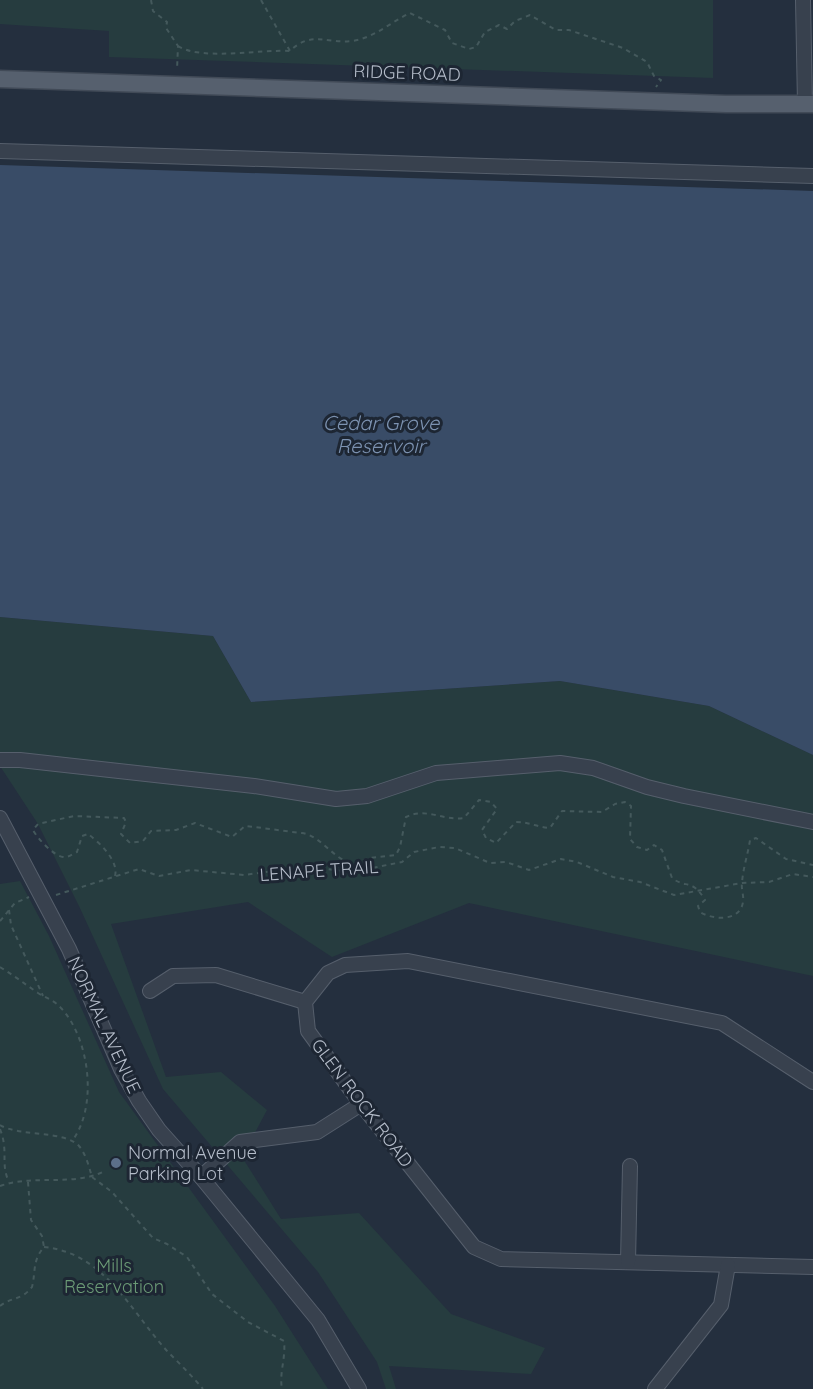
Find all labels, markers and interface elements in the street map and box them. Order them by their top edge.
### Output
street label: RIDGE ROAD [353,59,461,86]
water label: Cedar Grove Reservoir [323,410,440,458]
street label: LENAPE TRAIL [259,855,380,886]
street label: NORMAL AVENUE [63,953,146,1097]
street label: GLEN ROCK ROAD [307,1034,418,1172]
place label: Normal Avenue Parking Lot [128,1141,257,1185]
marker: Normal Avenue Parking Lot [109,1156,123,1170]
park label: Mills Reservation [64,1254,164,1298]

